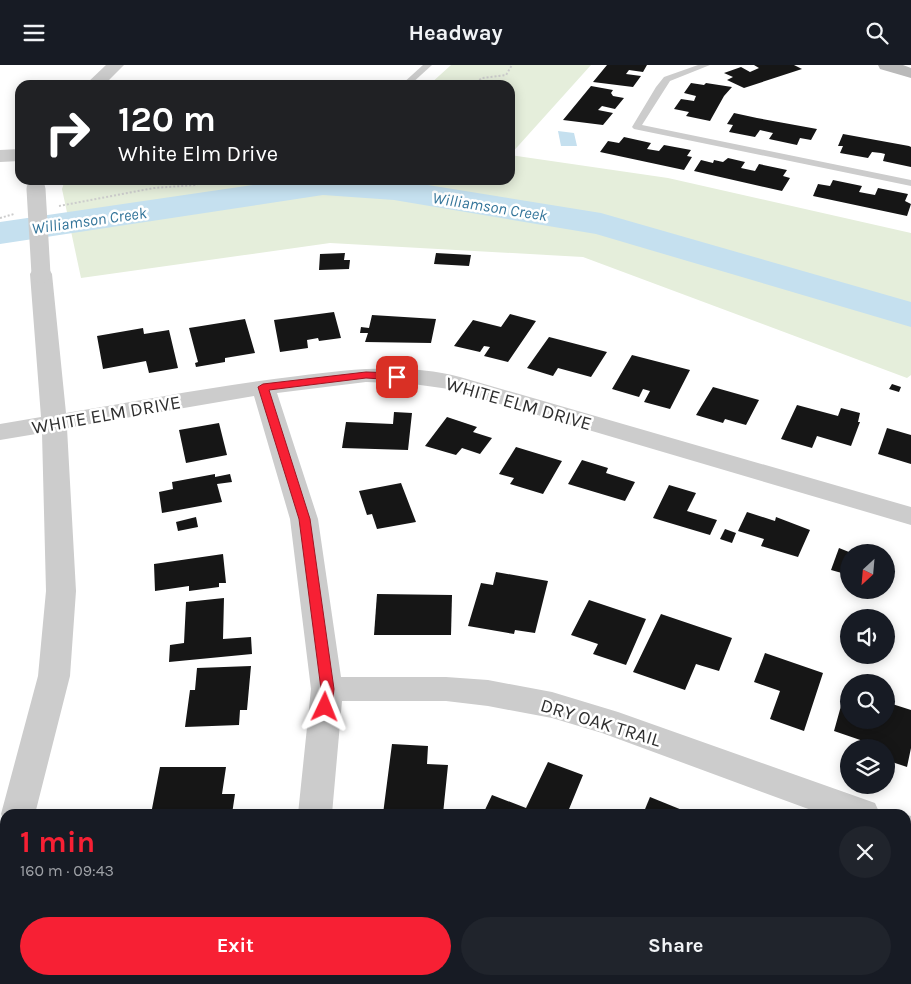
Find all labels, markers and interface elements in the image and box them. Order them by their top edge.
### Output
icon: menu [20,19,48,47]
icon: search [863,19,891,47]
text: Headway [408,20,503,46]
text: 120 m [118,99,216,140]
icon: right [35,100,100,165]
text: White Elm Drive [118,141,278,167]
water label: Williamson Creek [431,188,549,225]
water label: Williamson Creek [30,203,149,238]
pin [376,356,418,398]
icon: arrive [383,363,411,391]
street label: WHITE ELM DRIVE [443,373,594,435]
street label: WHITE ELM DRIVE [30,391,182,439]
north arrow [840,544,895,599]
map controls [840,544,895,794]
button: sound [840,609,895,664]
button: search [840,674,895,729]
position arrow [298,680,350,732]
street label: DRY OAK TRAIL [538,694,664,752]
button: layers [840,739,895,794]
text: 1 min [20,824,95,860]
button: close [839,826,891,878]
text: 160 m · 09:43 [20,861,114,880]
button: Exit [20,917,451,975]
button: Share [461,917,891,975]

